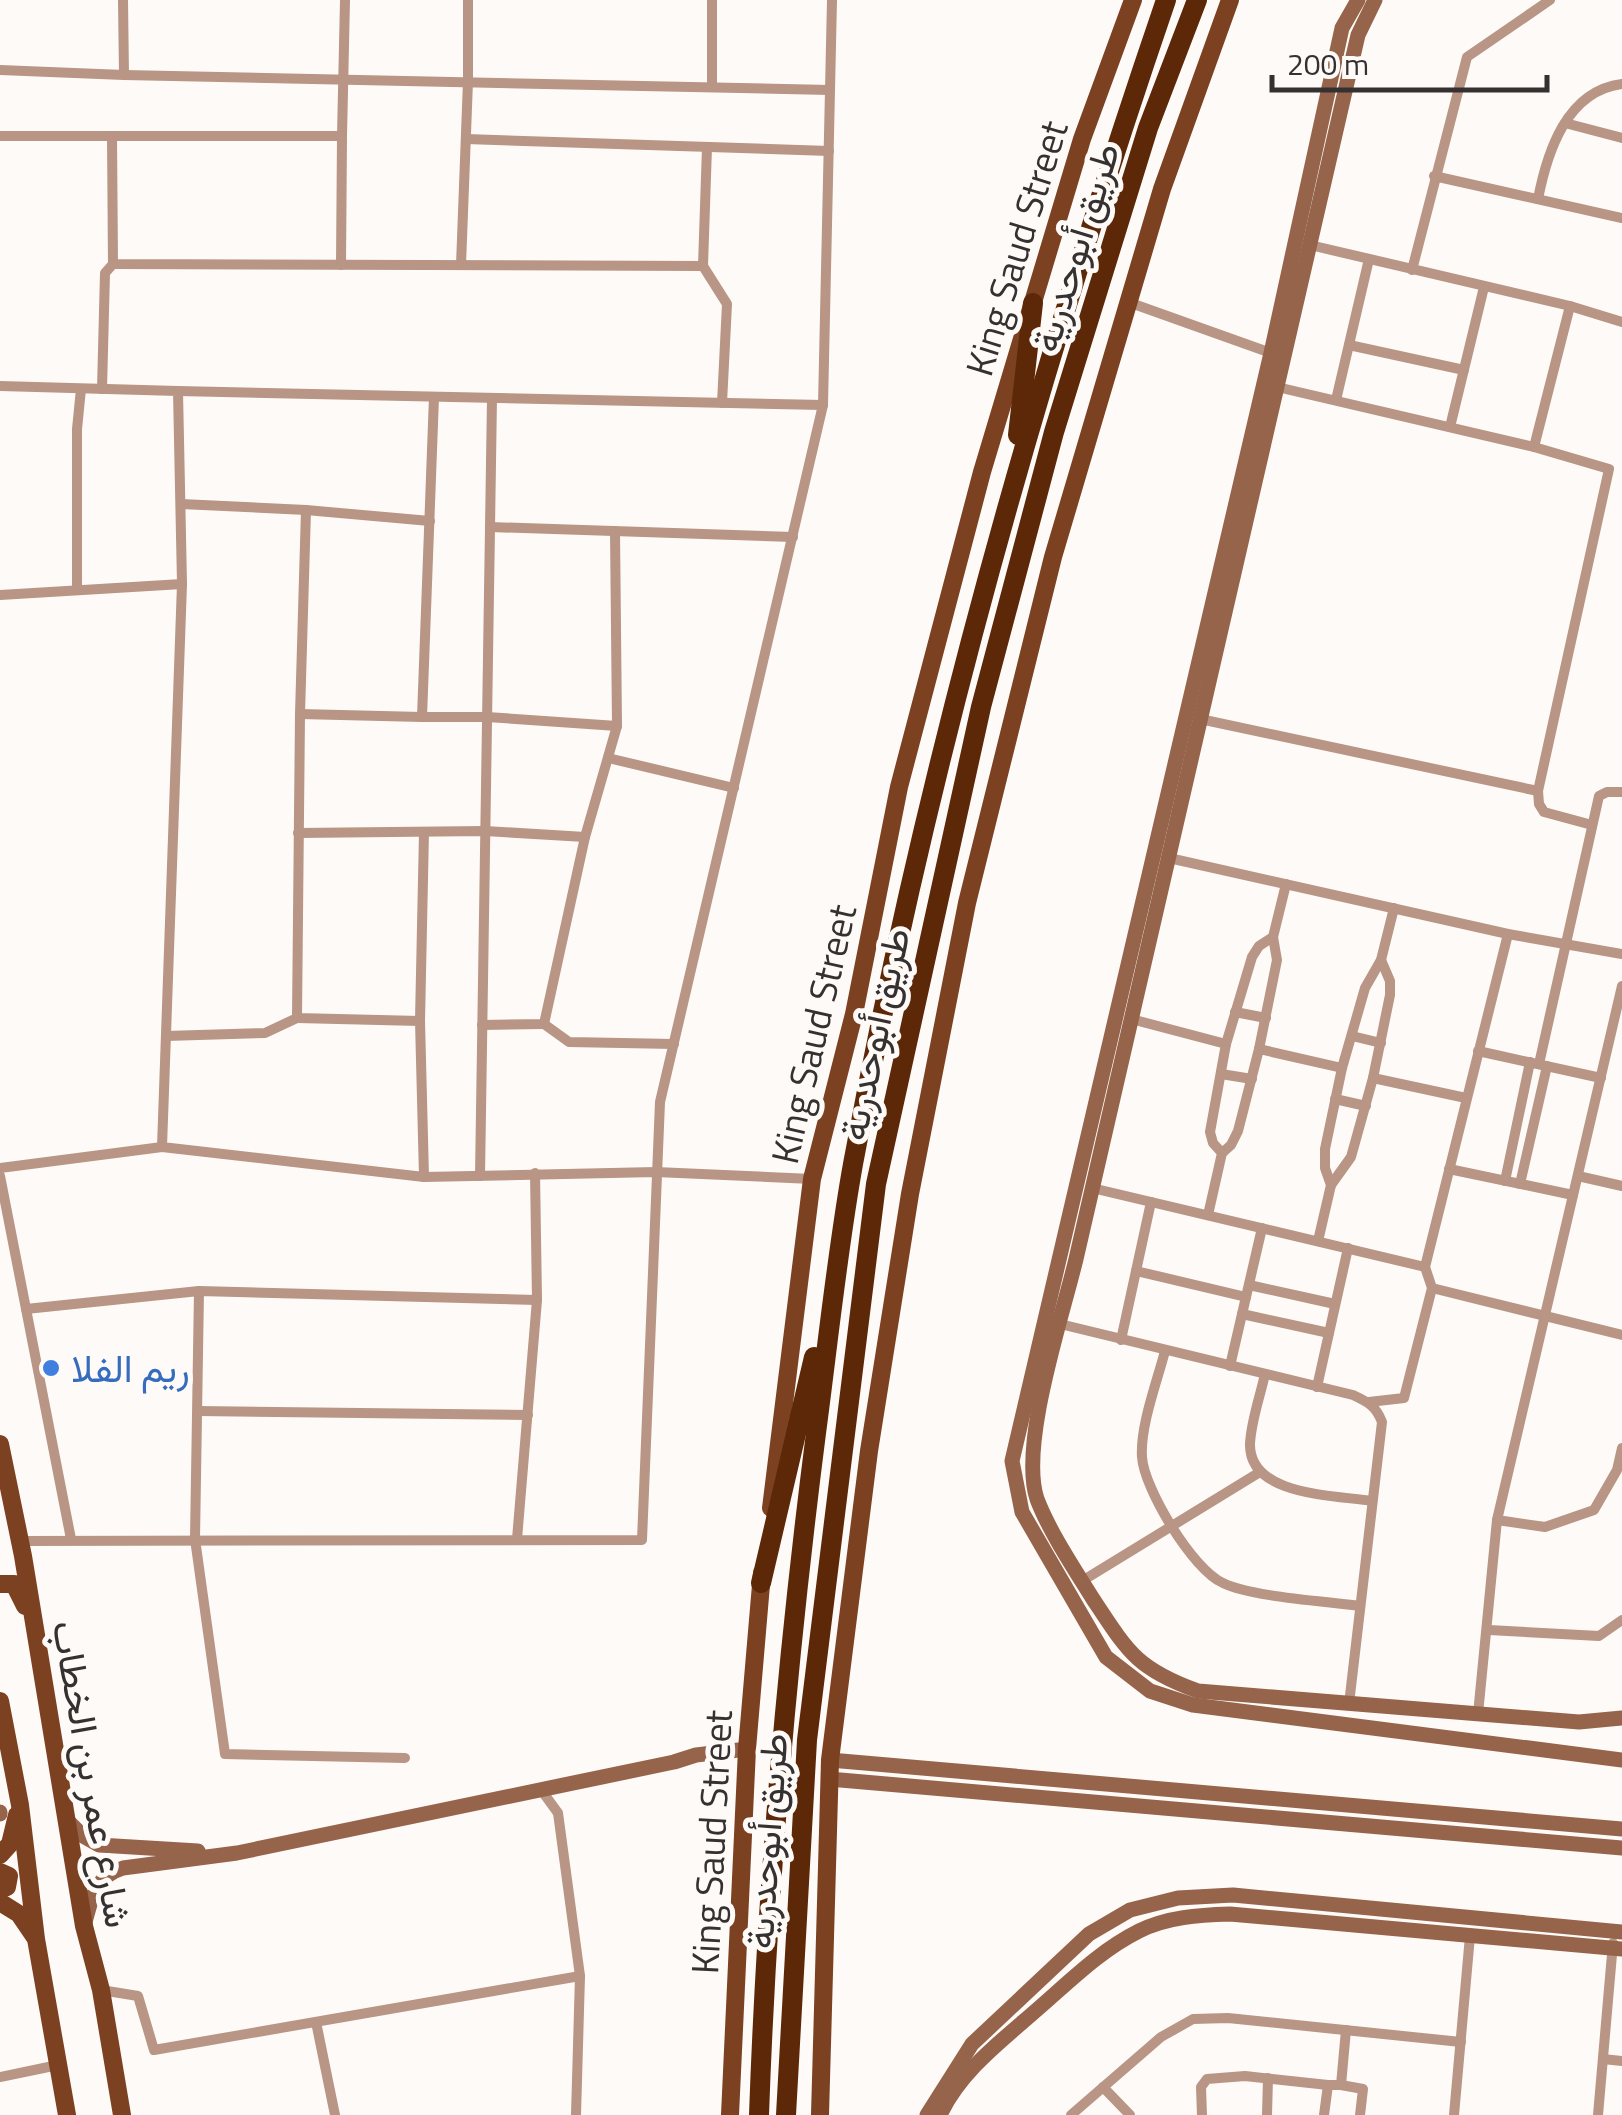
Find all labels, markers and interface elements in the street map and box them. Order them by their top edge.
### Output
scale bar [1272,30,1547,92]
text: 200 m [1287,41,1369,87]
street label: King Saud Street [950,113,1082,383]
street label: طريق أبوحدرية [1016,135,1134,359]
street label: King Saud Street [755,899,871,1169]
street label: طريق أبوحدرية [823,922,925,1146]
place label: ريم الفلا [71,1339,190,1397]
marker: ريم الفلا [40,1357,62,1379]
street label: شارع عمر بن الخطاب [37,1616,149,1932]
street label: King Saud Street [675,1708,747,1976]
street label: طريق أبوحدرية [730,1731,802,1951]

